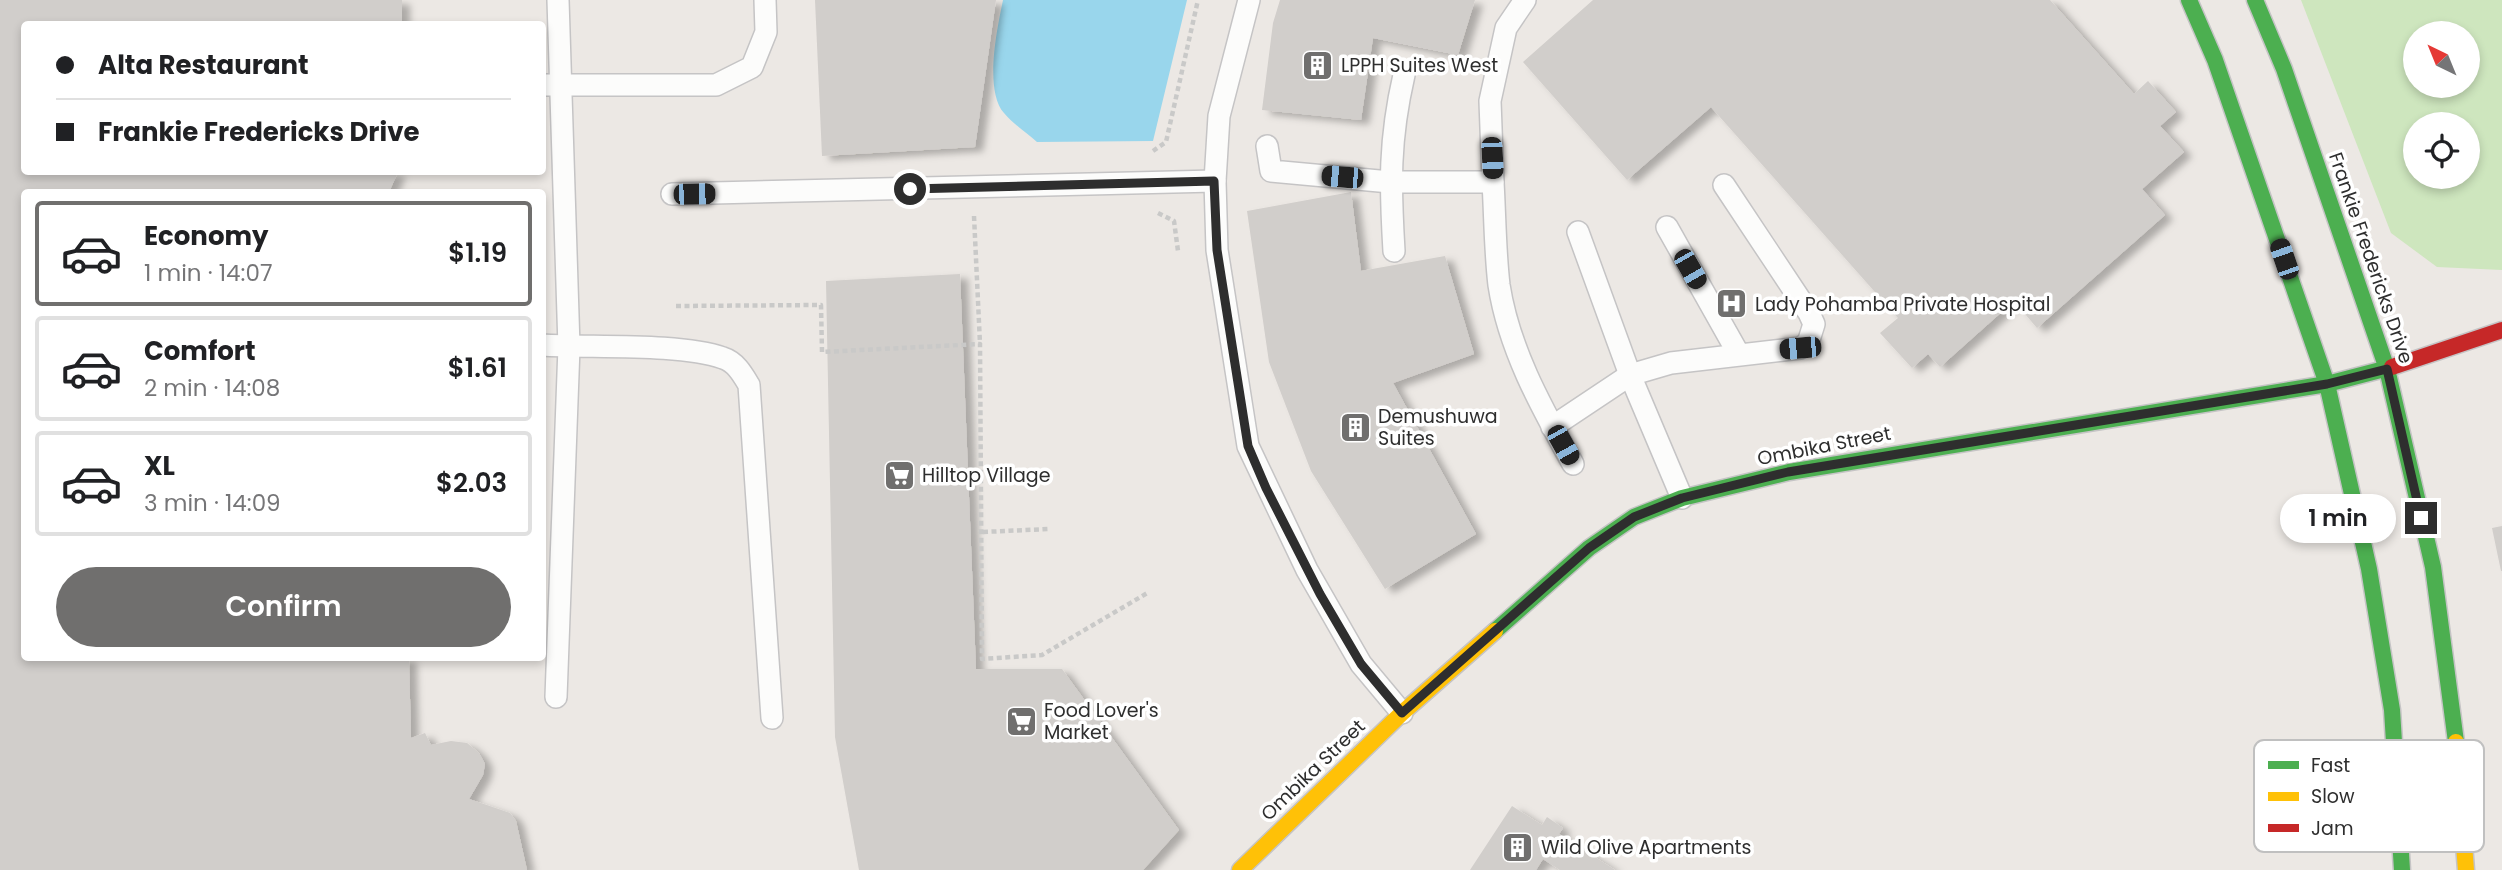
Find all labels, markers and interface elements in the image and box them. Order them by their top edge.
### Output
north arrow [2403,21,2480,98]
map controls [2403,21,2480,189]
text: Alta Restaurant [98,47,309,83]
building icon: LPPH Suites West [1301,48,1335,82]
place label: LPPH Suites West [1341,52,1498,79]
button: locate [2403,112,2480,189]
text: Frankie Fredericks Drive [98,114,419,150]
car [1481,136,1504,180]
street label: Frankie Fredericks Drive [2322,149,2420,367]
car [1321,165,1364,189]
route start [894,173,926,205]
car [673,183,716,205]
text: Economy [144,218,268,254]
icon: car [60,222,123,285]
text: $1.19 [448,235,507,271]
car [2268,236,2301,282]
car [1671,246,1710,292]
text: 1 min · 14:07 [144,257,272,289]
hospital icon: Lady Pohamba Private Hospital [1715,287,1749,321]
place label: Lady Pohamba Private Hospital [1755,291,2050,318]
text: Comfort [144,333,256,369]
car [1779,336,1822,360]
icon: car [60,337,123,400]
text: $1.61 [448,350,507,386]
text: 2 min · 14:08 [144,372,280,404]
place label: Demushuwa Suites [1378,403,1498,452]
building icon: Demushuwa Suites [1338,410,1372,444]
street label: Ombika Street [1755,420,1893,472]
car [1544,422,1583,468]
text: XL [144,448,175,484]
icon: car [60,452,123,515]
supermarket icon: Hilltop Village [882,458,916,492]
place label: Hilltop Village [922,462,1051,489]
text: $2.03 [436,465,507,501]
text: 3 min · 14:09 [144,487,281,519]
callout: 1 min [2281,494,2396,542]
text: 1 min [2308,502,2368,534]
route end [2405,502,2437,534]
button: Confirm [56,567,511,647]
place label: Food Lover's Market [1044,697,1159,746]
supermarket icon: Food Lover's Market [1004,704,1038,738]
street label: Ombika Street [1255,713,1371,827]
legend [2254,740,2484,852]
text: Fast [2311,752,2350,779]
text: Slow [2311,783,2355,810]
text: Jam [2311,815,2353,842]
building icon: Wild Olive Apartments [1501,830,1535,864]
place label: Wild Olive Apartments [1541,834,1751,861]

